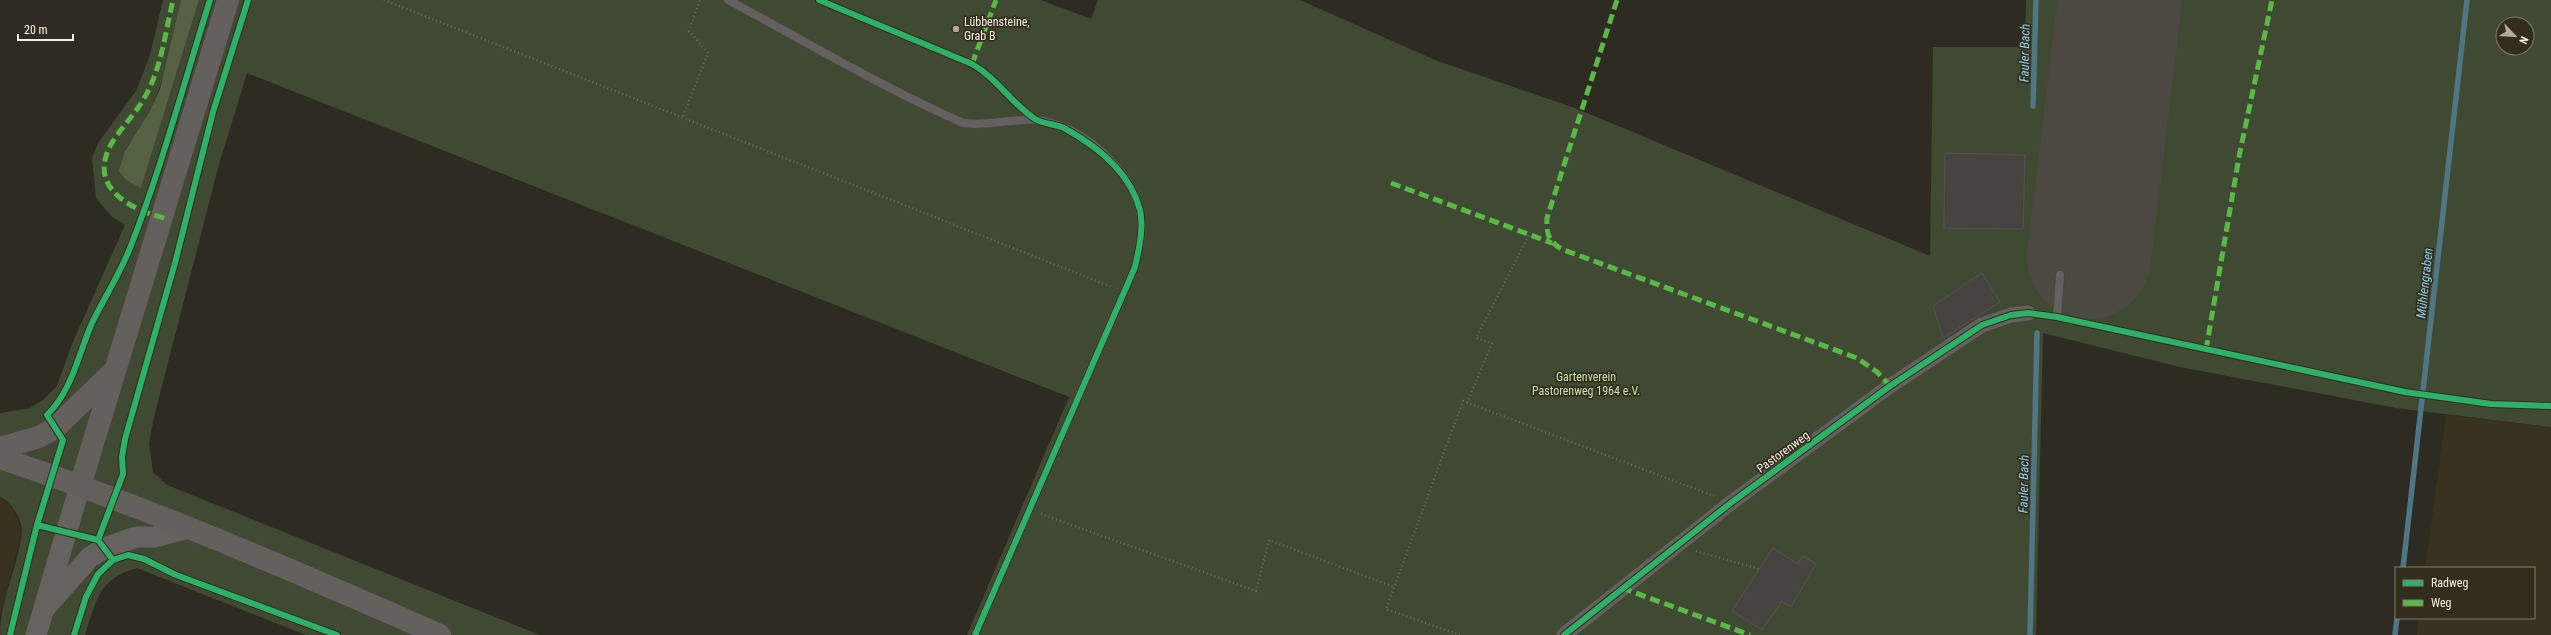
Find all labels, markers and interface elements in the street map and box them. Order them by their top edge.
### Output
place label: Lübbensteine, Grab B [964,15,1030,43]
scale bar [18,16,73,42]
north arrow [2495,16,2535,56]
text: 20 m [24,23,48,37]
marker: Lübbensteine, Grab B [951,24,961,34]
water label: Fauler Bach [2016,24,2033,82]
text: N [2516,34,2531,46]
water label: Mühlengraben [2413,247,2436,319]
park label: Gartenverein Pastorenweg 1964 e.V. [1532,370,1640,398]
street label: Pastorenweg [1754,428,1812,476]
water label: Fauler Bach [2015,455,2032,513]
legend [2395,567,2535,619]
text: Radweg [2431,576,2468,590]
text: Weg [2431,596,2452,610]

